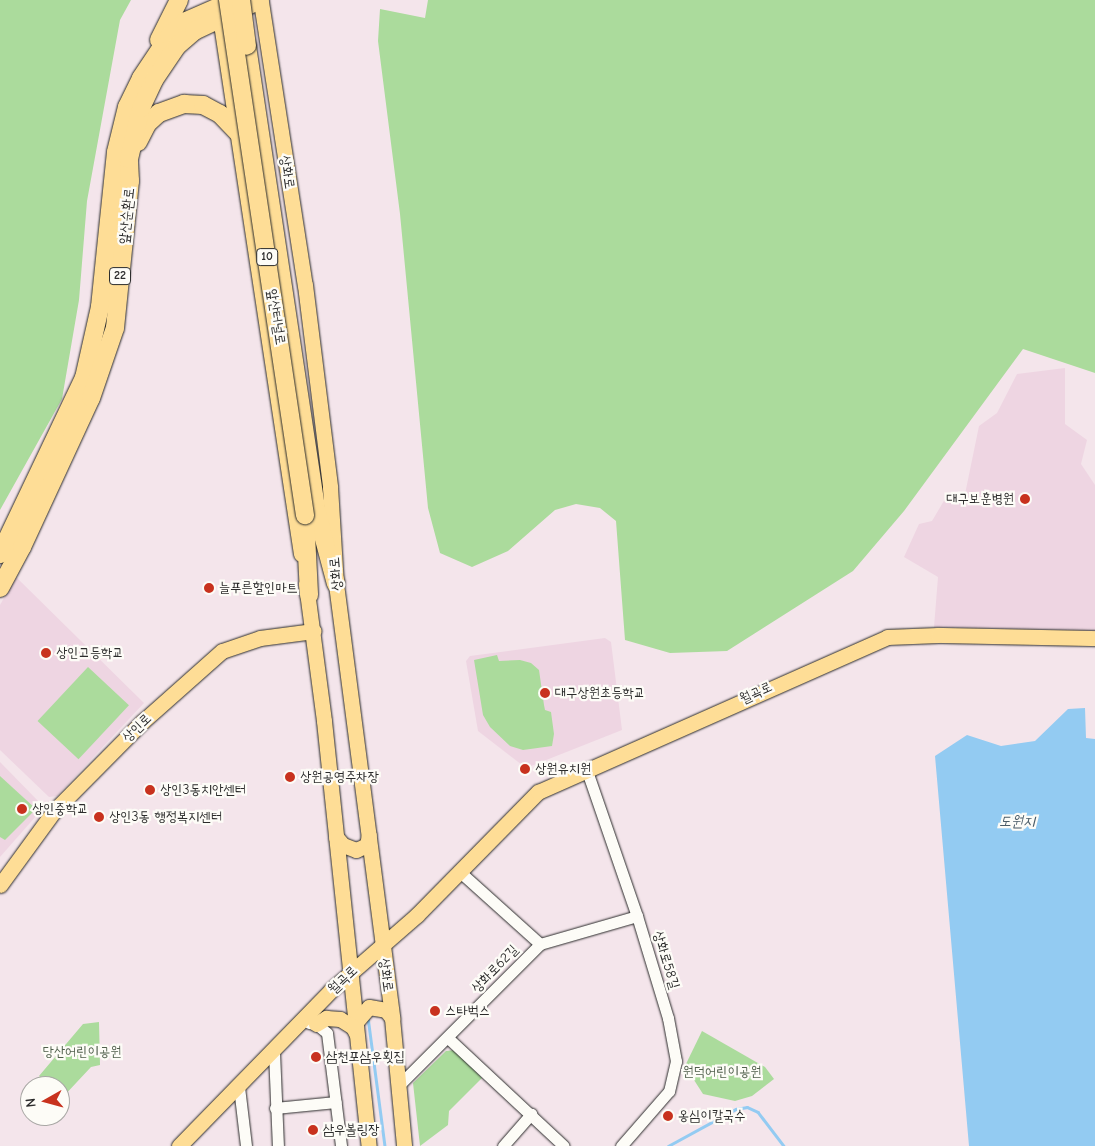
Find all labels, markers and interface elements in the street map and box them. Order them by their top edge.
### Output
street label: 상화로 [276,154,298,190]
street label: 앞산순환로 [116,187,138,245]
road number: 10 [256,248,278,266]
road number: 22 [109,266,131,286]
street label: 앞산터널로 [263,288,289,346]
place label: 대구보훈병원 [946,491,1014,507]
marker: 대구보훈병원 [1018,492,1032,506]
street label: 상화로 [326,556,346,592]
place label: 늘푸른할인마트 [219,580,298,596]
marker: 늘푸른할인마트 [203,582,215,594]
place label: 상인고등학교 [56,645,124,661]
marker: 상인고등학교 [40,647,52,659]
street label: 월곡로 [737,678,775,708]
place label: 대구상원초등학교 [555,685,645,701]
marker: 대구상원초등학교 [539,687,551,699]
street label: 상인로 [119,710,155,746]
place label: 상원유치원 [535,761,591,777]
marker: 상원유치원 [519,763,531,775]
place label: 상원공영주차장 [300,769,379,785]
marker: 상원공영주차장 [284,771,296,783]
place label: 상인3동치안센터 [160,782,246,798]
marker: 상인3동치안센터 [144,784,156,796]
place label: 상인중학교 [32,801,88,817]
marker: 상인중학교 [16,803,28,815]
place label: 상인3동 행정복지센터 [109,809,222,825]
marker: 상인3동 행정복지센터 [93,811,105,823]
water label: 도원지 [999,813,1035,831]
street label: 상화로58길 [649,929,683,991]
street label: 상화로62길 [468,942,522,996]
street label: 상화로 [375,957,397,993]
street label: 월곡로 [325,962,361,998]
place label: 스타벅스 [445,1003,490,1019]
marker: 스타벅스 [429,1005,441,1017]
park label: 당산어린이공원 [43,1044,121,1060]
place label: 삼천포삼우횟집 [326,1049,405,1065]
marker: 삼천포삼우횟집 [310,1051,322,1063]
park label: 원덕어린이공원 [683,1064,761,1080]
north arrow [20,1076,70,1126]
text: N [22,1097,40,1108]
place label: 옹심이칼국수 [678,1108,746,1124]
marker: 옹심이칼국수 [662,1110,674,1122]
place label: 삼우볼링장 [323,1122,379,1138]
marker: 삼우볼링장 [307,1124,319,1136]

